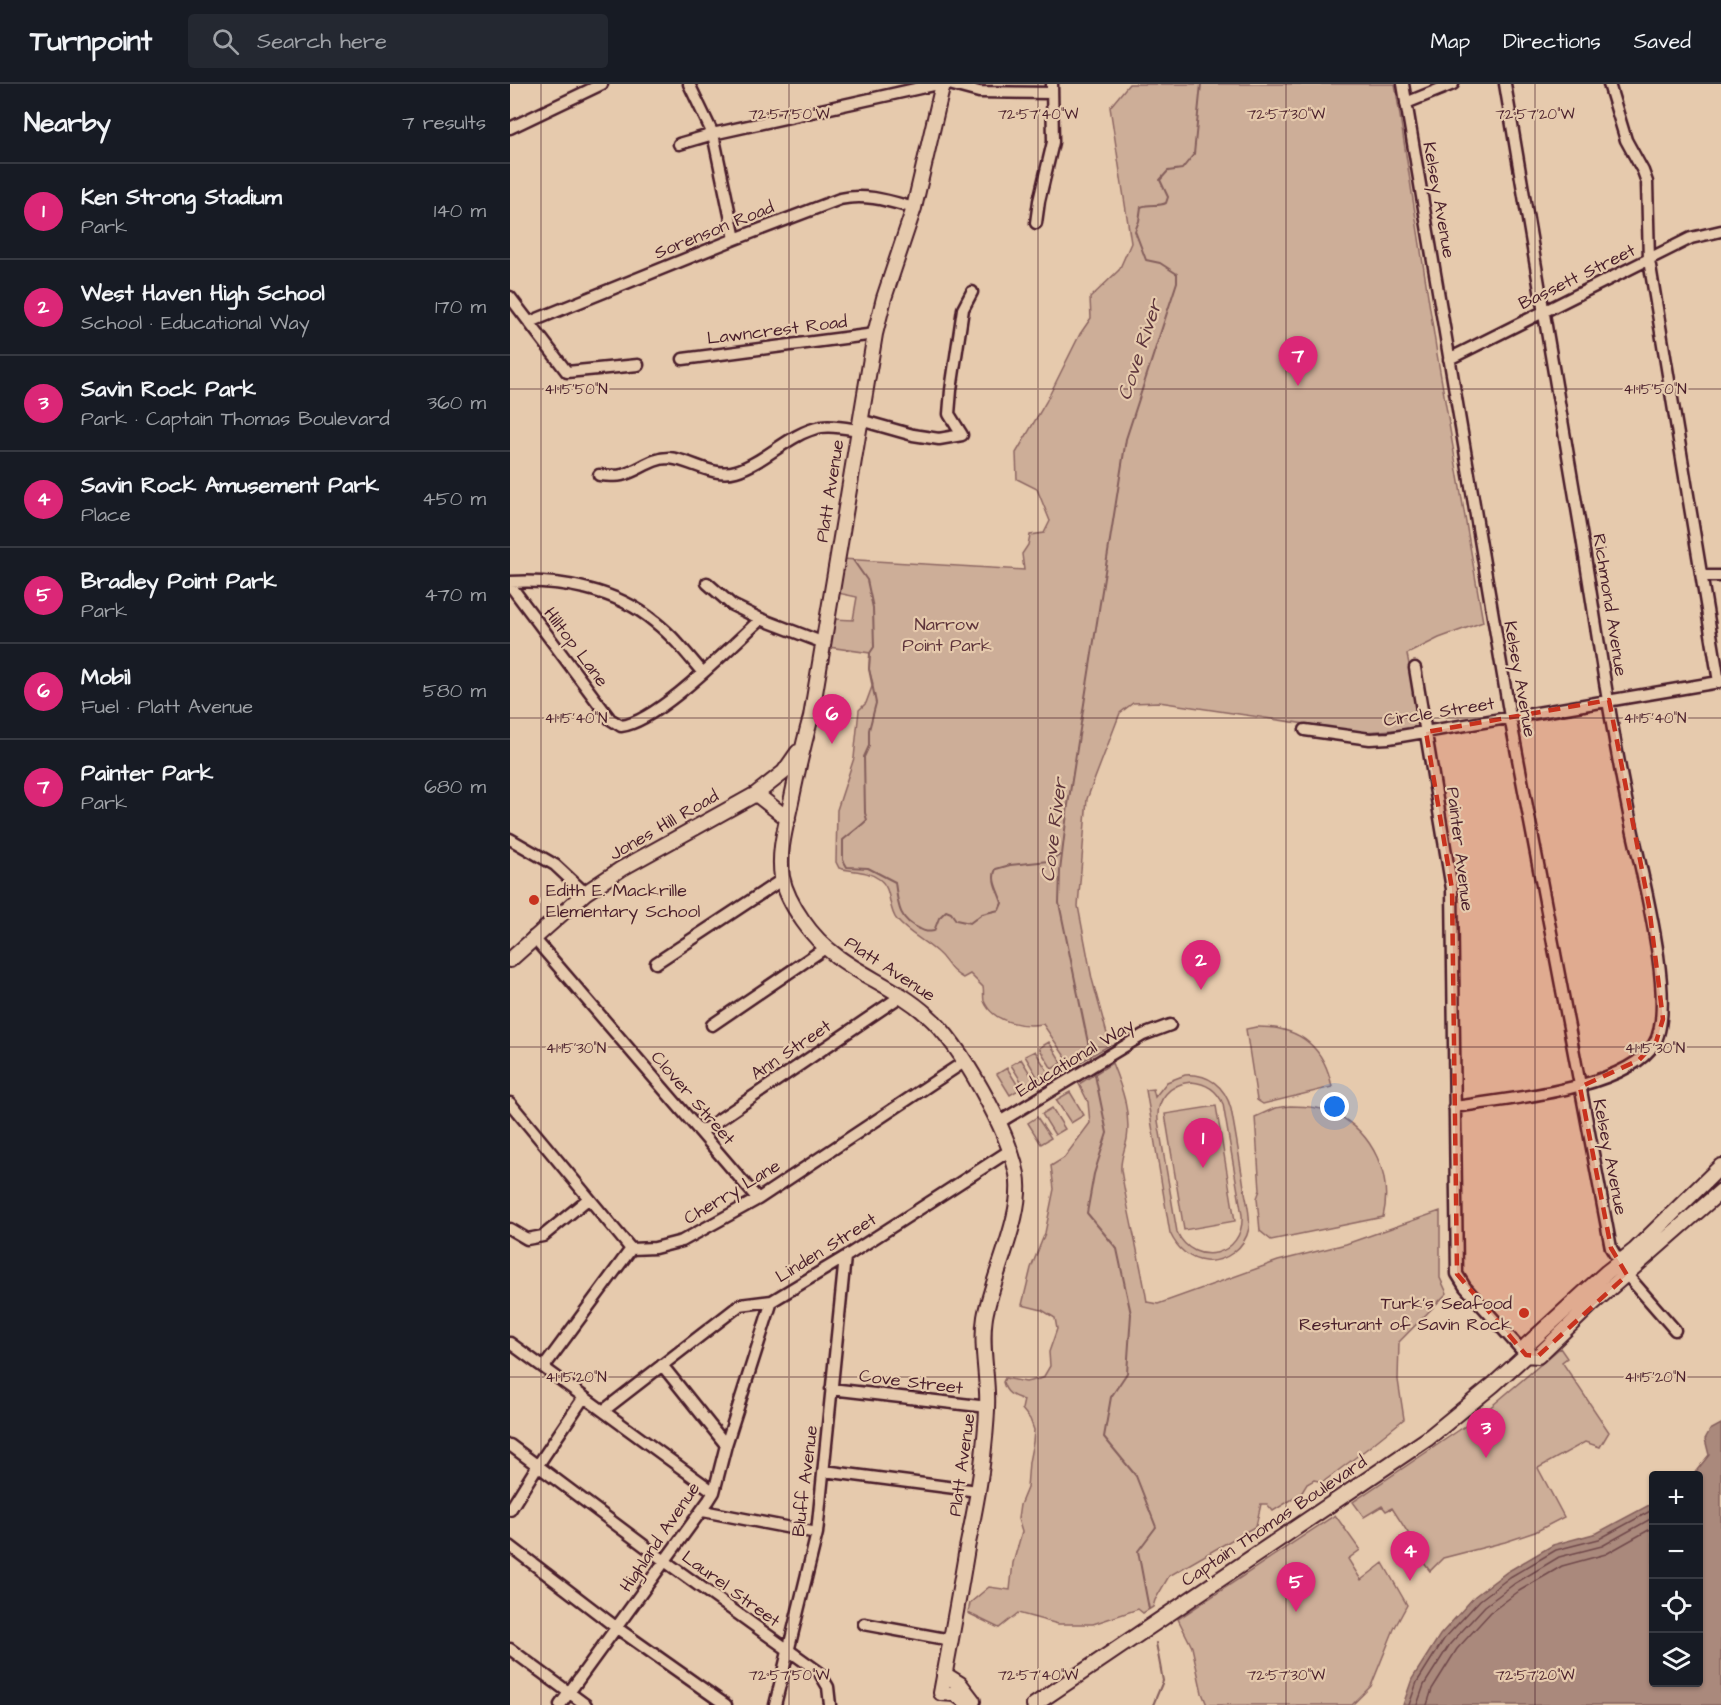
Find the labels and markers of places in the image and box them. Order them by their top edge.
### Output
pin: 7 [1278,336,1318,386]
pin: 6 [812,694,852,744]
place label: Edith E. Mackrille Elementary School [546,878,701,925]
marker: Edith E. Mackrille Elementary School [527,893,541,907]
pin: 2 [1182,940,1220,990]
pin: 1 [1184,1118,1222,1168]
place label: Turk's Seafood Resturant of Savin Rock [1299,1291,1512,1337]
marker: Turk's Seafood Resturant of Savin Rock [1517,1306,1531,1320]
pin: 3 [1466,1408,1506,1458]
pin: 4 [1390,1532,1430,1581]
pin: 5 [1276,1562,1316,1612]

